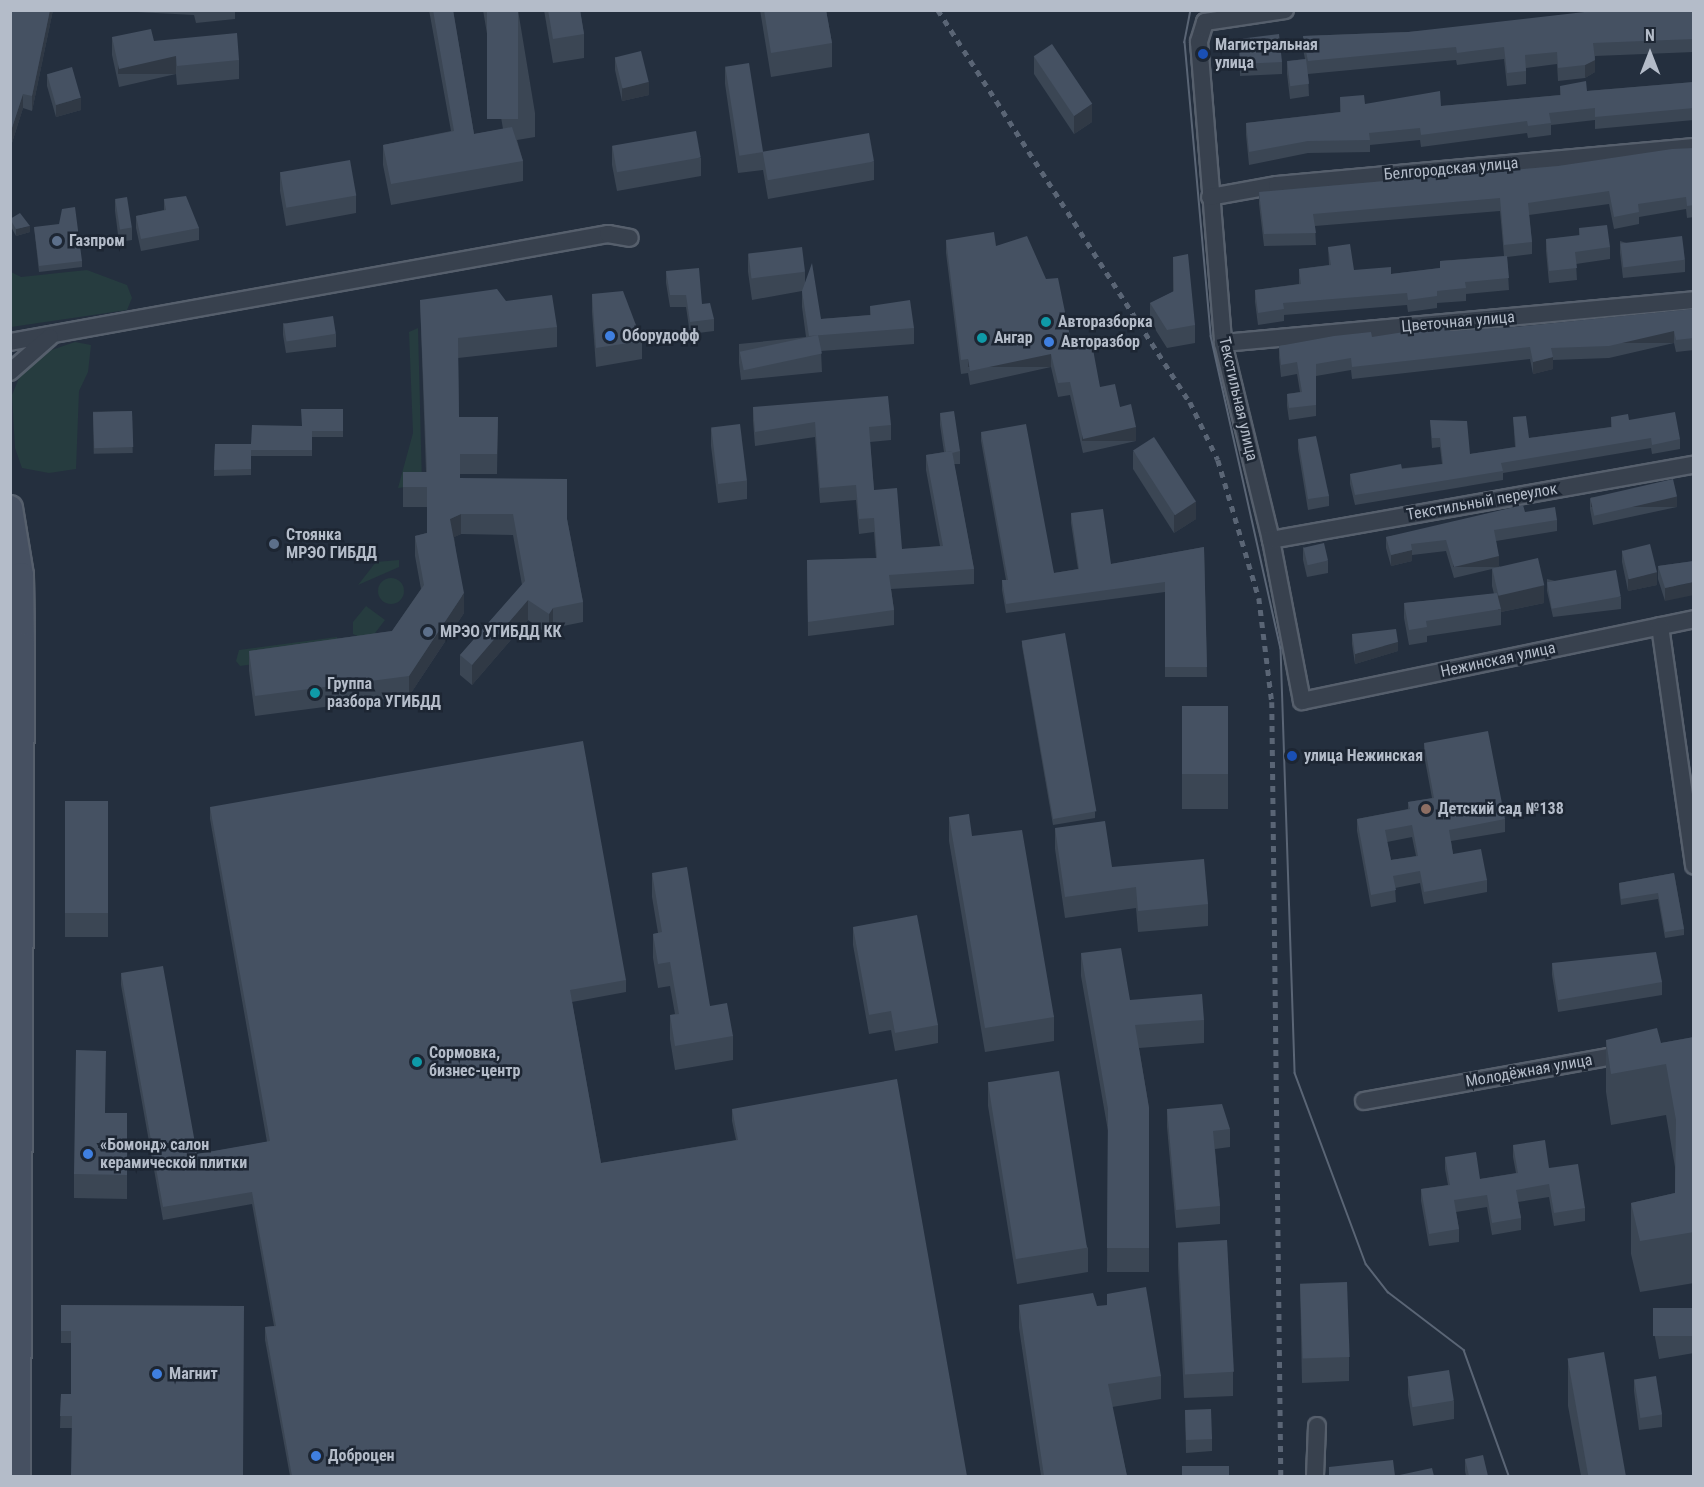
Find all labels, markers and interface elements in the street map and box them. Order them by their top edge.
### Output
north arrow [1620,24,1680,84]
text: N [1645,26,1655,45]
place label: Магистральная улица [1215,35,1318,73]
marker: Магистральная улица [1196,47,1210,61]
street label: Белгородская улица [1383,154,1519,184]
place label: Газпром [69,231,125,251]
marker: Газпром [50,234,64,248]
street label: Цветочная улица [1400,307,1516,337]
place label: Авторазборка [1058,312,1153,332]
marker: Авторазборка [1039,315,1053,329]
place label: Оборудофф [622,326,699,346]
place label: Ангар [994,328,1033,348]
marker: Оборудофф [603,329,617,343]
marker: Ангар [975,331,989,345]
place label: Авторазбор [1061,332,1140,352]
marker: Авторазбор [1042,335,1056,349]
street label: Текстильная улица [1214,335,1262,463]
street label: Текстильный переулок [1405,479,1559,525]
place label: Стоянка МРЭО ГИБДД [286,525,377,563]
marker: Стоянка МРЭО ГИБДД [267,537,281,551]
place label: МРЭО УГИБДД КК [440,622,562,642]
marker: МРЭО УГИБДД КК [421,625,435,639]
street label: Нежинская улица [1439,638,1557,682]
place label: Группа разбора УГИБДД [327,674,441,712]
marker: Группа разбора УГИБДД [308,686,322,700]
place label: улица Нежинская [1304,746,1423,766]
marker: улица Нежинская [1285,749,1299,763]
place label: Детский сад №138 [1438,799,1564,819]
marker: Детский сад №138 [1419,802,1433,816]
place label: Сормовка, бизнес-центр [429,1043,520,1081]
street label: Молодёжная улица [1464,1050,1594,1092]
marker: Сормовка, бизнес-центр [410,1055,424,1069]
place label: «Бомонд» салон керамической плитки [100,1135,247,1173]
marker: «Бомонд» салон керамической плитки [81,1147,95,1161]
place label: Магнит [169,1364,218,1384]
marker: Магнит [150,1367,164,1381]
place label: Доброцен [328,1446,395,1466]
marker: Доброцен [309,1449,323,1463]

